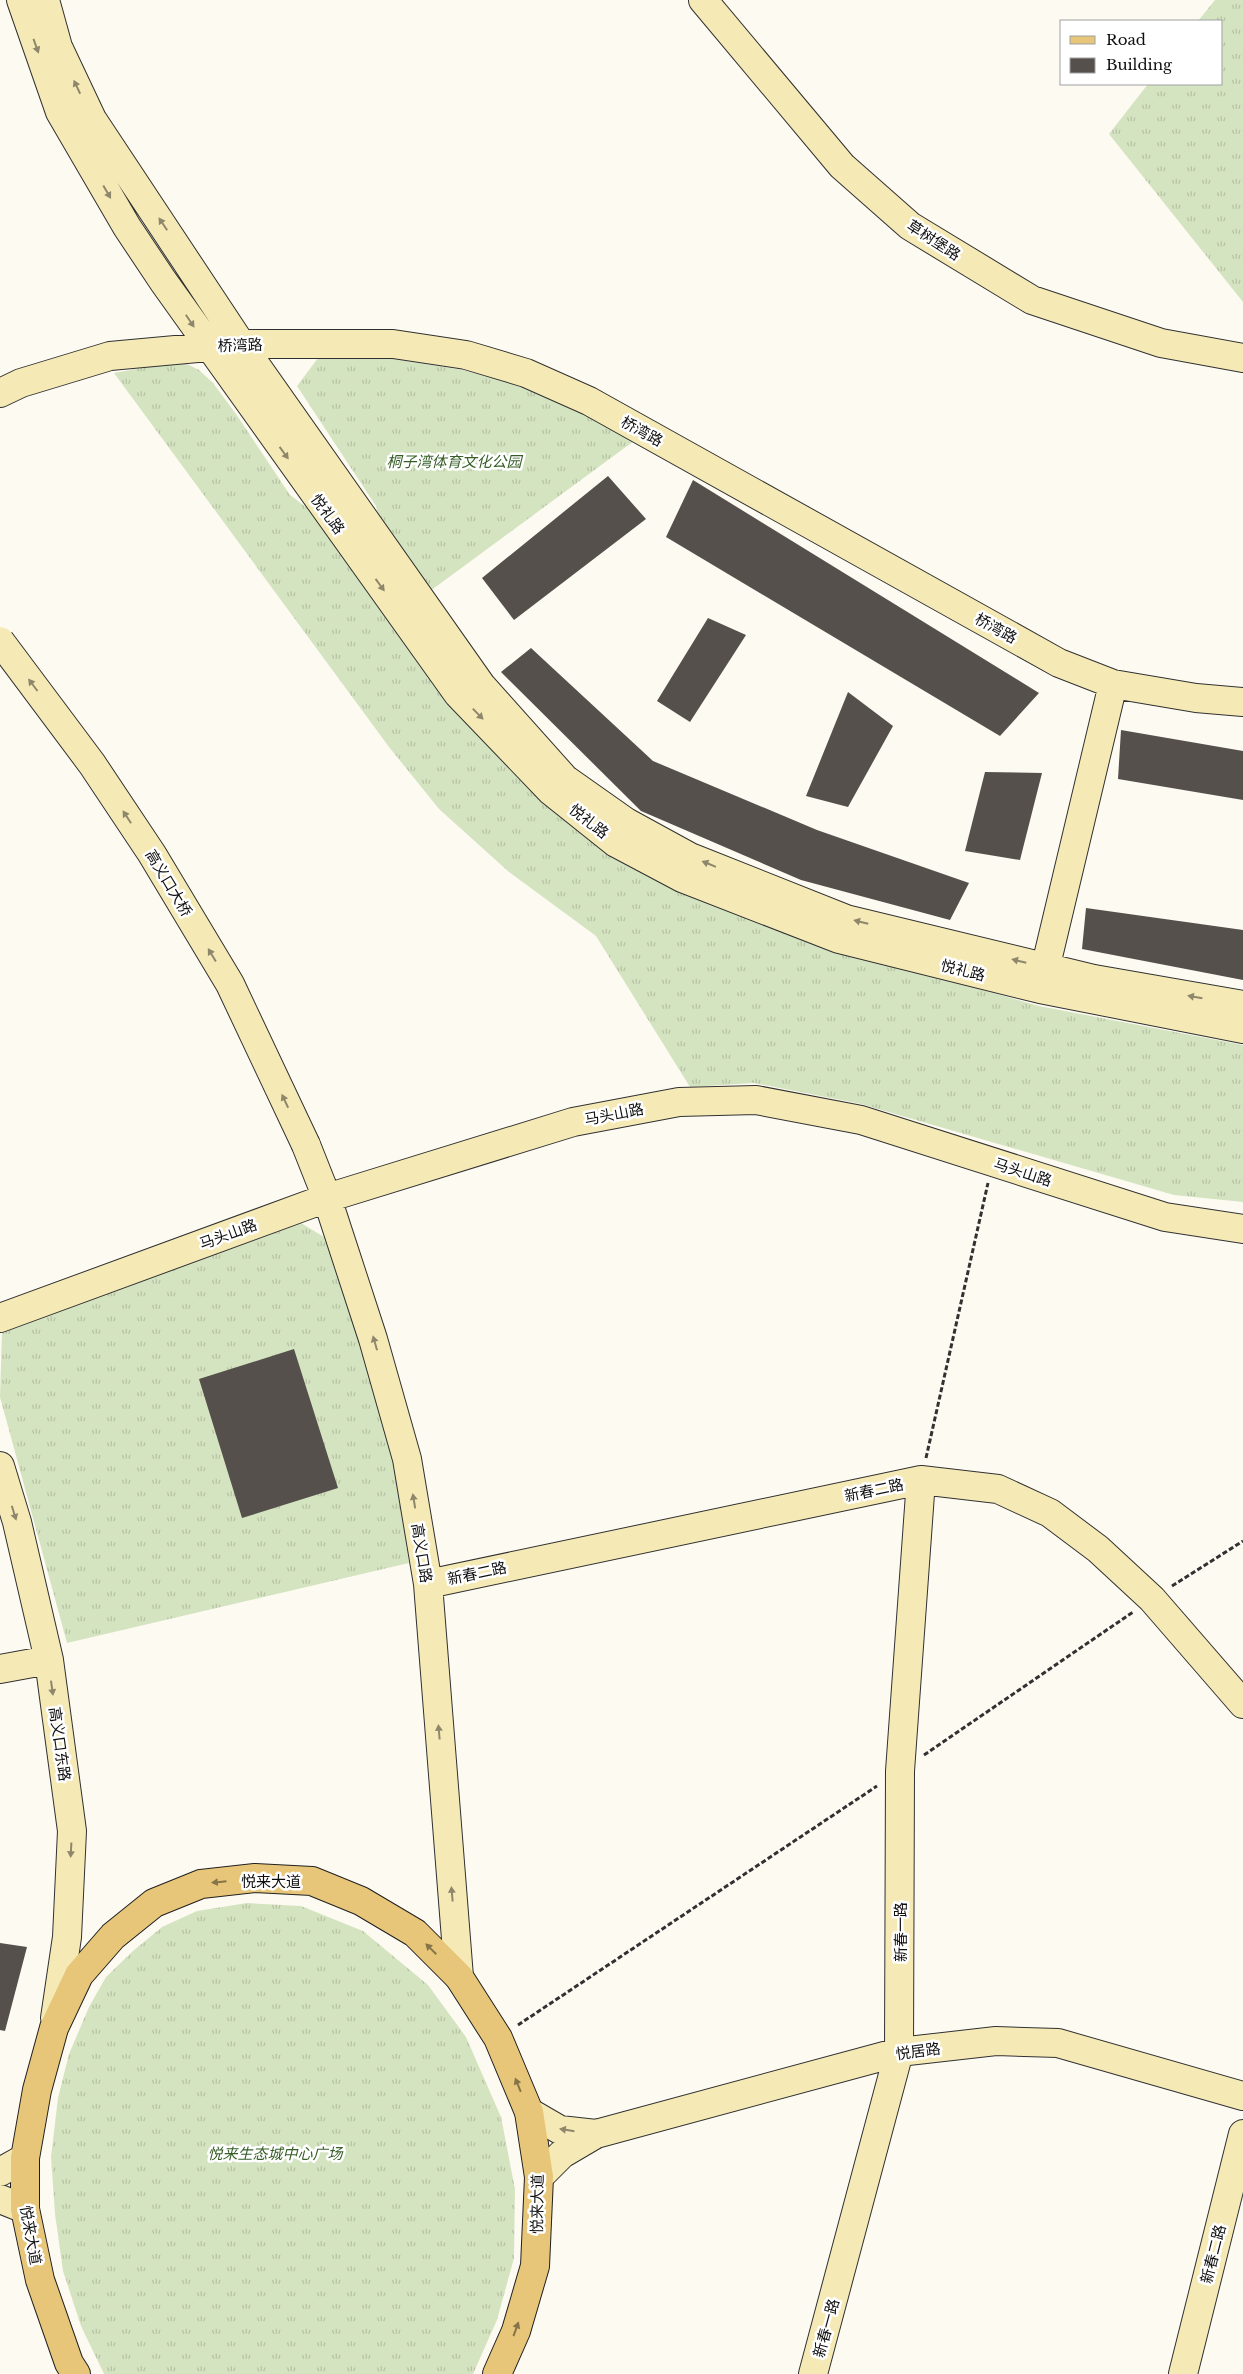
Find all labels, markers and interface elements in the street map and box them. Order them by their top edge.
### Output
legend [1060,20,1223,85]
text: Road [1106,30,1146,49]
one-way arrow [32,39,40,54]
text: Building [1106,55,1173,74]
one-way arrow [73,79,81,94]
one-way arrow [102,185,111,198]
street label: 草树堡路 [904,216,964,264]
one-way arrow [158,217,168,231]
one-way arrow [185,314,195,328]
street label: 桥湾路 [217,335,263,355]
street label: 桥湾路 [618,412,666,450]
one-way arrow [279,446,290,459]
park label: 桐子湾体育文化公园 [386,452,523,471]
street label: 悦礼路 [307,490,349,538]
one-way arrow [374,578,385,591]
street label: 桥湾路 [972,609,1020,647]
one-way arrow [27,679,38,692]
one-way arrow [472,708,484,720]
street label: 悦礼路 [565,800,613,842]
one-way arrow [122,810,132,824]
street label: 高义口大桥 [142,846,196,920]
one-way arrow [702,860,716,868]
one-way arrow [853,918,868,926]
one-way arrow [208,949,217,962]
street label: 悦礼路 [939,955,987,985]
one-way arrow [1011,957,1026,965]
one-way arrow [1187,992,1203,1000]
one-way arrow [280,1094,288,1108]
street label: 马头山路 [583,1099,645,1129]
street label: 马头山路 [992,1154,1054,1190]
street label: 马头山路 [197,1215,259,1253]
one-way arrow [370,1336,378,1351]
street label: 新春二路 [843,1474,905,1506]
one-way arrow [409,1492,417,1508]
one-way arrow [10,1505,18,1520]
street label: 高义口路 [408,1522,436,1584]
street label: 新春二路 [446,1557,508,1589]
one-way arrow [49,1681,57,1697]
street label: 高义口东路 [45,1706,75,1782]
one-way arrow [435,1723,443,1739]
one-way arrow [66,1842,74,1858]
street label: 悦来大道 [241,1872,301,1891]
one-way arrow [211,1878,227,1886]
one-way arrow [448,1885,456,1901]
street label: 新春一路 [891,1902,910,1962]
one-way arrow [426,1944,438,1956]
street label: 悦居路 [894,2038,942,2064]
one-way arrow [513,2078,521,2092]
one-way arrow [559,2126,575,2134]
park label: 悦来生态城中心广场 [207,2144,344,2163]
street label: 悦来大道 [527,2174,547,2234]
street label: 悦来大道 [16,2204,46,2266]
street label: 新春二路 [1197,2223,1229,2285]
street label: 新春一路 [809,2297,843,2359]
one-way arrow [513,2322,520,2337]

